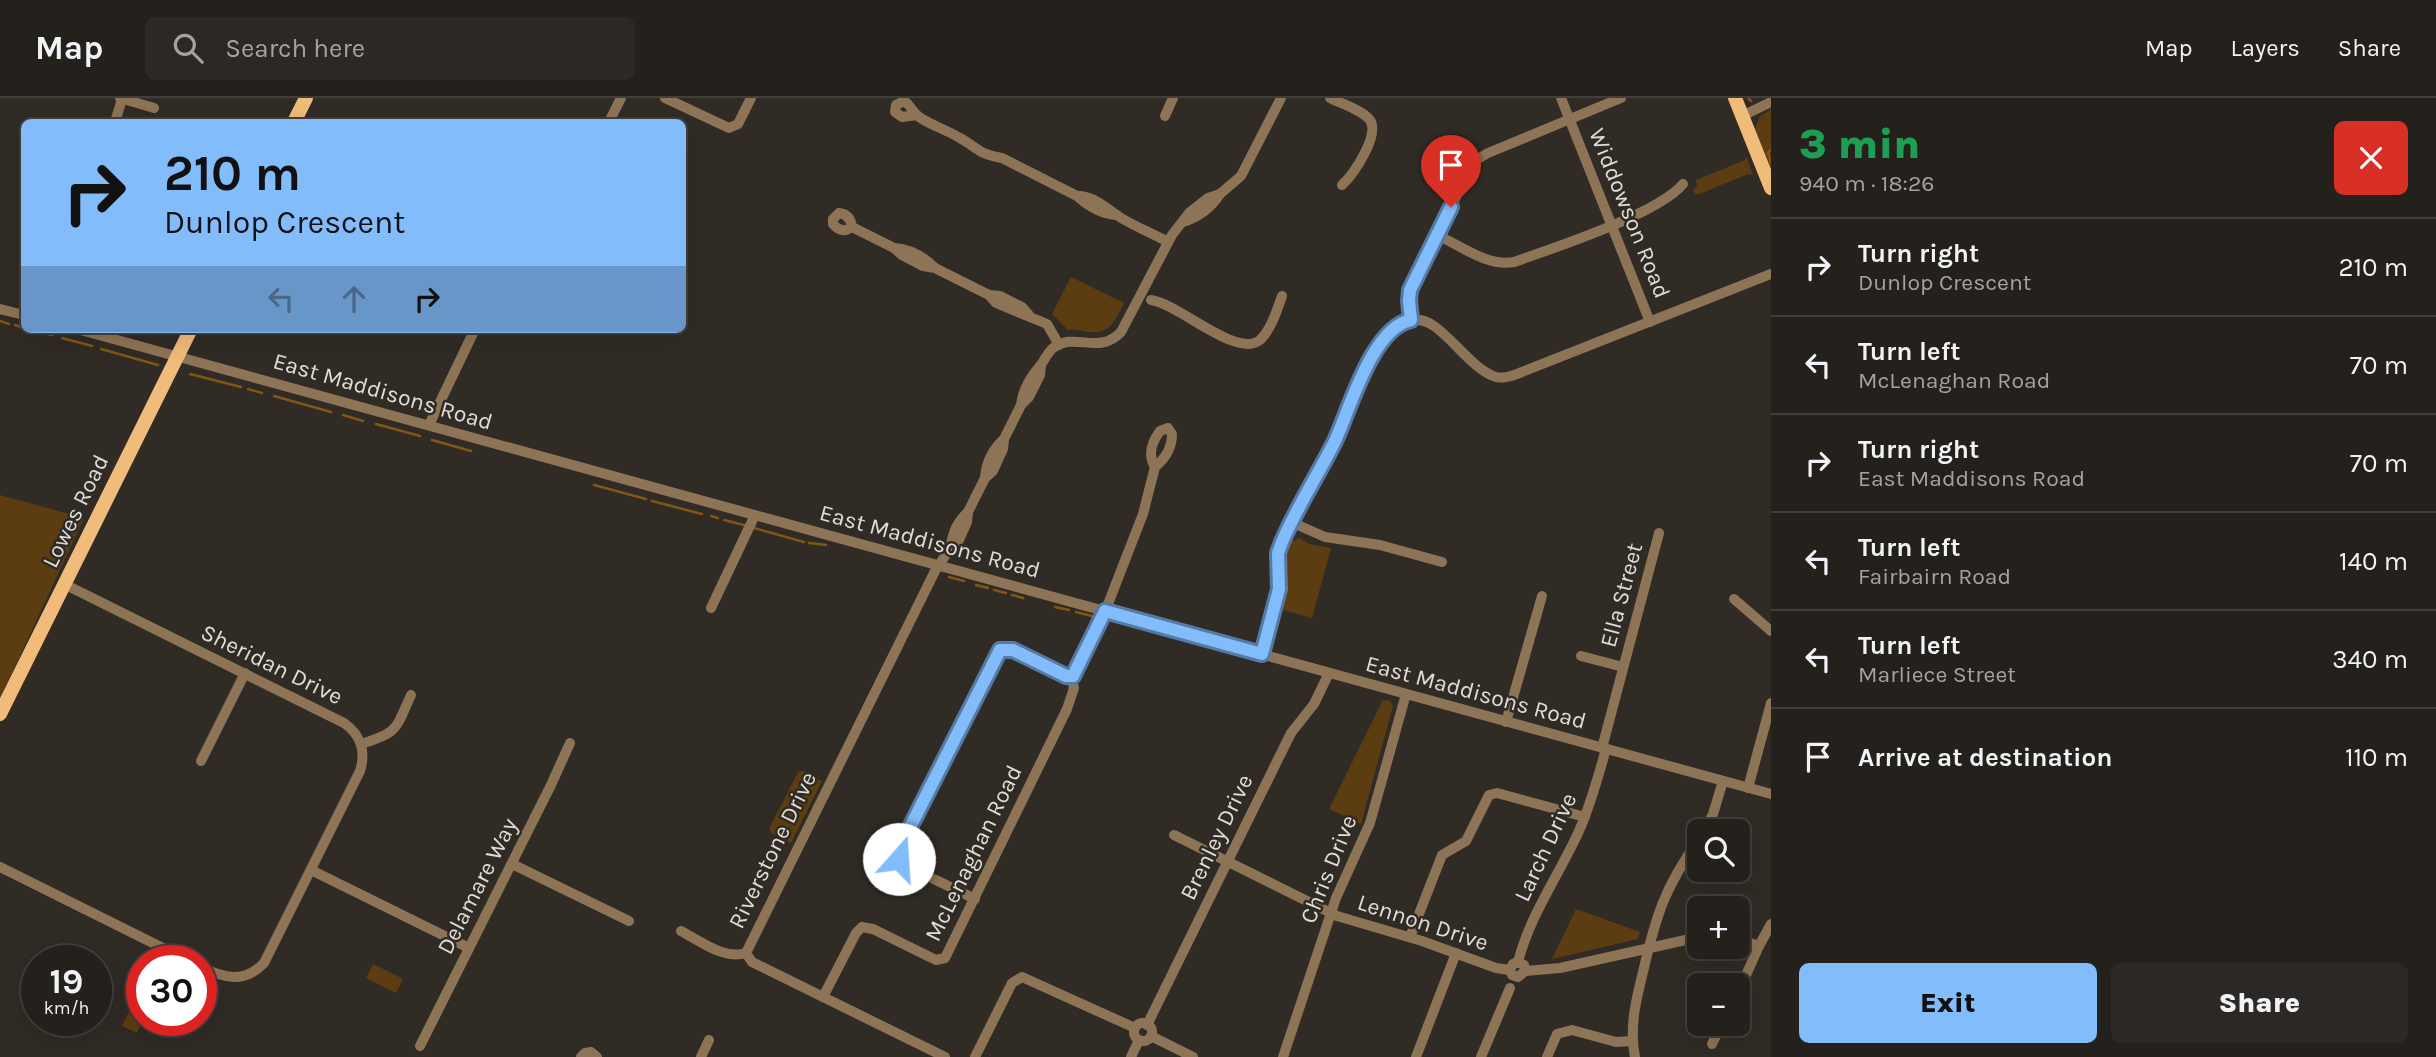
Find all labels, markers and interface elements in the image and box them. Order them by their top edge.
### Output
search box [145,17,635,80]
text: Map [35,29,103,67]
icon: search [169,29,207,67]
text: Search here [225,33,365,64]
text: Map [2145,34,2193,62]
text: Layers [2231,34,2300,62]
text: Share [2338,34,2401,62]
text: 3 min [1799,119,1920,169]
button: close [2334,121,2408,195]
street label: Widdowson Road [1583,124,1676,302]
pin [1421,135,1481,207]
text: 210 m [164,145,301,202]
icon: arrive [1432,146,1470,184]
icon: right [49,147,140,238]
text: 940 m · 18:26 [1799,170,1934,197]
text: Dunlop Crescent [164,204,405,241]
text: Turn right [1858,238,1979,269]
icon: right [1799,248,1837,286]
text: 210 m [2338,252,2408,283]
text: Dunlop Crescent [1858,269,2031,296]
icon: left [262,280,300,318]
icon: ahead [335,280,373,318]
icon: right [408,280,446,318]
text: Turn left [1858,336,1960,367]
icon: left [1799,346,1837,384]
street label: East Maddisons Road [270,347,496,436]
text: 70 m [2350,350,2408,381]
text: McLenaghan Road [1858,367,2050,394]
text: Turn right [1858,434,1979,465]
icon: right [1799,444,1837,482]
text: 70 m [2350,448,2408,479]
street label: Lowes Road [37,450,114,572]
text: East Maddisons Road [1858,465,2085,492]
street label: East Maddisons Road [817,499,1043,584]
text: Turn left [1858,532,1960,563]
street label: Ella Street [1595,540,1648,650]
icon: left [1799,542,1837,580]
text: 140 m [2339,546,2408,577]
text: Fairbairn Road [1858,563,2011,590]
street label: Sheridan Drive [197,619,347,710]
text: Turn left [1858,630,1960,661]
icon: left [1799,640,1837,678]
text: 340 m [2332,644,2408,675]
street label: East Maddisons Road [1363,650,1589,735]
text: Marliece Street [1858,661,2016,688]
icon: arrive [1799,738,1837,776]
text: Arrive at destination [1858,742,2112,773]
text: 110 m [2345,742,2408,773]
street label: McLenaghan Road [919,761,1028,946]
street label: Riverstone Drive [723,768,822,933]
street label: Brenley Drive [1174,770,1258,904]
street label: Larch Drive [1509,789,1582,906]
street label: Chris Drive [1295,811,1362,927]
street label: Delamare Way [432,813,523,959]
map controls [1687,819,1750,1036]
button: search [1687,819,1750,882]
position arrow [862,822,936,896]
street label: Lennon Drive [1354,889,1492,956]
button: + [1687,896,1750,959]
speed limit sign: 30 [126,945,217,1036]
text: 19 [50,961,83,1002]
button: Exit [1799,963,2097,1043]
button: Share [2111,963,2408,1043]
button: − [1687,973,1750,1036]
text: km/h [44,997,89,1019]

